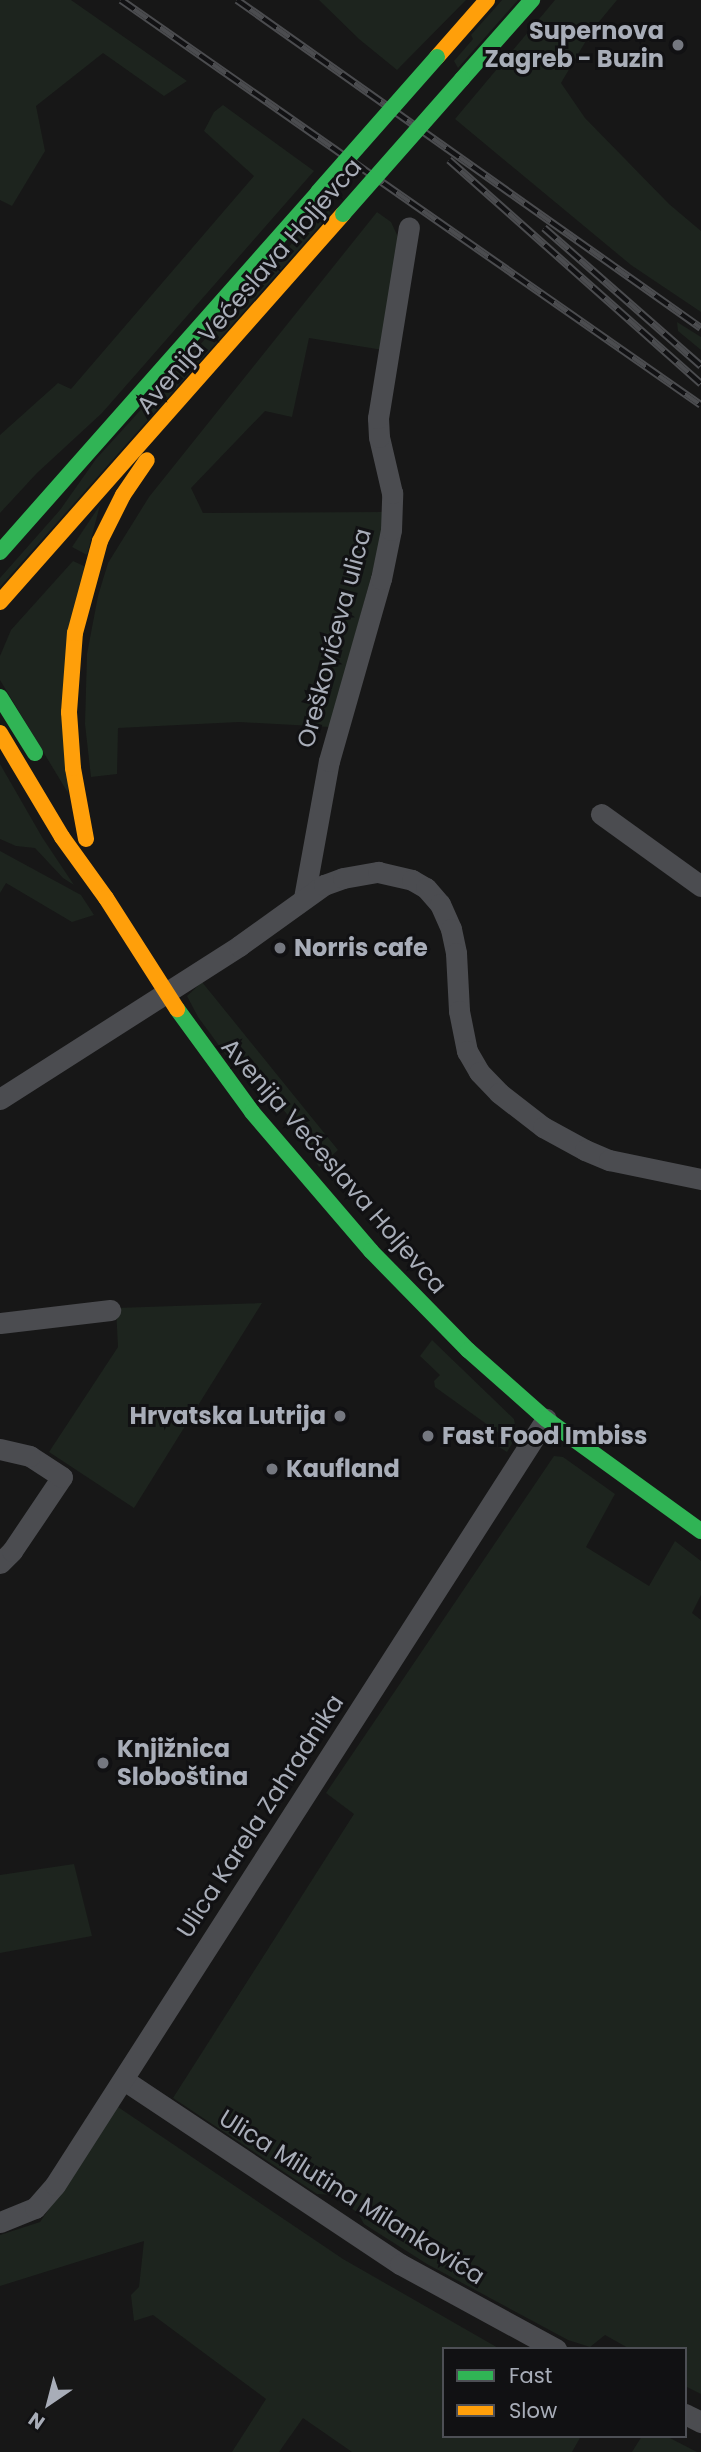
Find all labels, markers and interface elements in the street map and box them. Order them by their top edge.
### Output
place label: Supernova Zagreb - Buzin [485,17,664,73]
marker: Supernova Zagreb - Buzin [670,37,686,53]
street label: Avenija Većeslava Holjevca [130,153,368,419]
street label: Oreškovićeva ulica [291,525,377,751]
place label: Norris cafe [294,934,428,962]
marker: Norris cafe [272,940,288,956]
street label: Avenija Većeslava Holjevca [215,1033,453,1299]
place label: Hrvatska Lutrija [129,1402,326,1430]
marker: Hrvatska Lutrija [332,1408,348,1424]
place label: Fast Food Imbiss [442,1422,647,1450]
marker: Fast Food Imbiss [420,1428,436,1444]
place label: Kaufland [286,1455,400,1483]
marker: Kaufland [264,1461,280,1477]
street label: Ulica Karela Zahradnika [171,1689,349,1943]
place label: Knjižnica Sloboština [117,1735,248,1791]
marker: Knjižnica Sloboština [95,1755,111,1771]
street label: Ulica Milutina Milankovića [214,2103,490,2291]
legend [442,2347,687,2438]
text: Fast [509,2361,552,2390]
north arrow [14,2368,84,2438]
text: Slow [509,2396,557,2425]
text: N [23,2405,50,2436]

